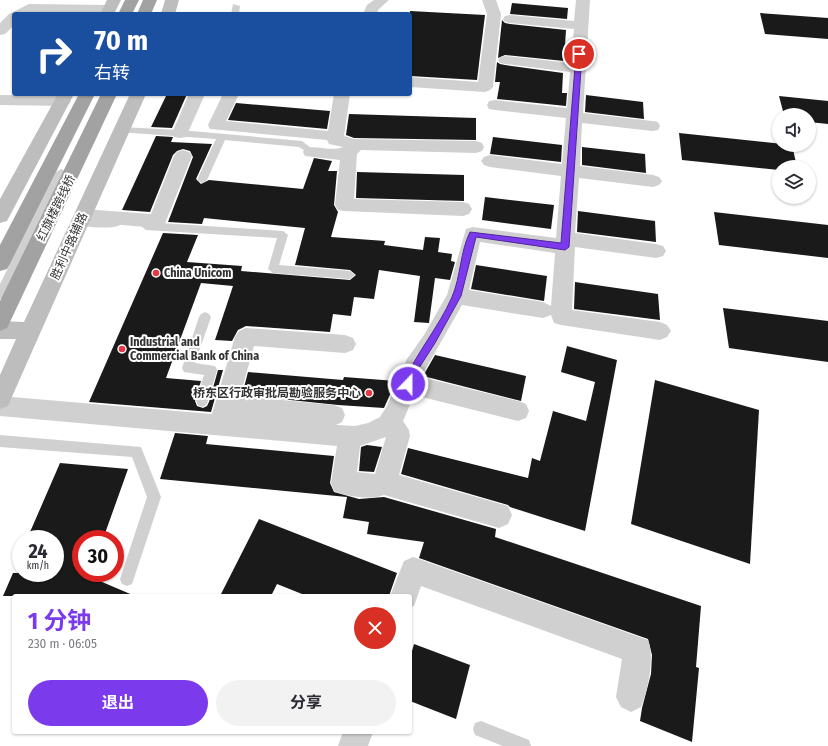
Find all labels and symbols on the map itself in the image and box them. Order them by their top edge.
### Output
pin [562,37,596,71]
street label: 红旗楼跨线桥 [34,173,78,243]
street label: 胜利中路辅路 [48,210,90,282]
place label: China Unicom [164,266,231,280]
marker: China Unicom [151,268,161,278]
place label: Industrial and Commercial Bank of China [130,335,259,363]
marker: Industrial and Commercial Bank of China [117,344,127,354]
position arrow [387,363,429,405]
place label: 桥东区行政审批局勘验服务中心 [193,386,361,400]
marker: 桥东区行政审批局勘验服务中心 [364,388,374,398]
speed limit sign: 30 [72,530,124,582]

